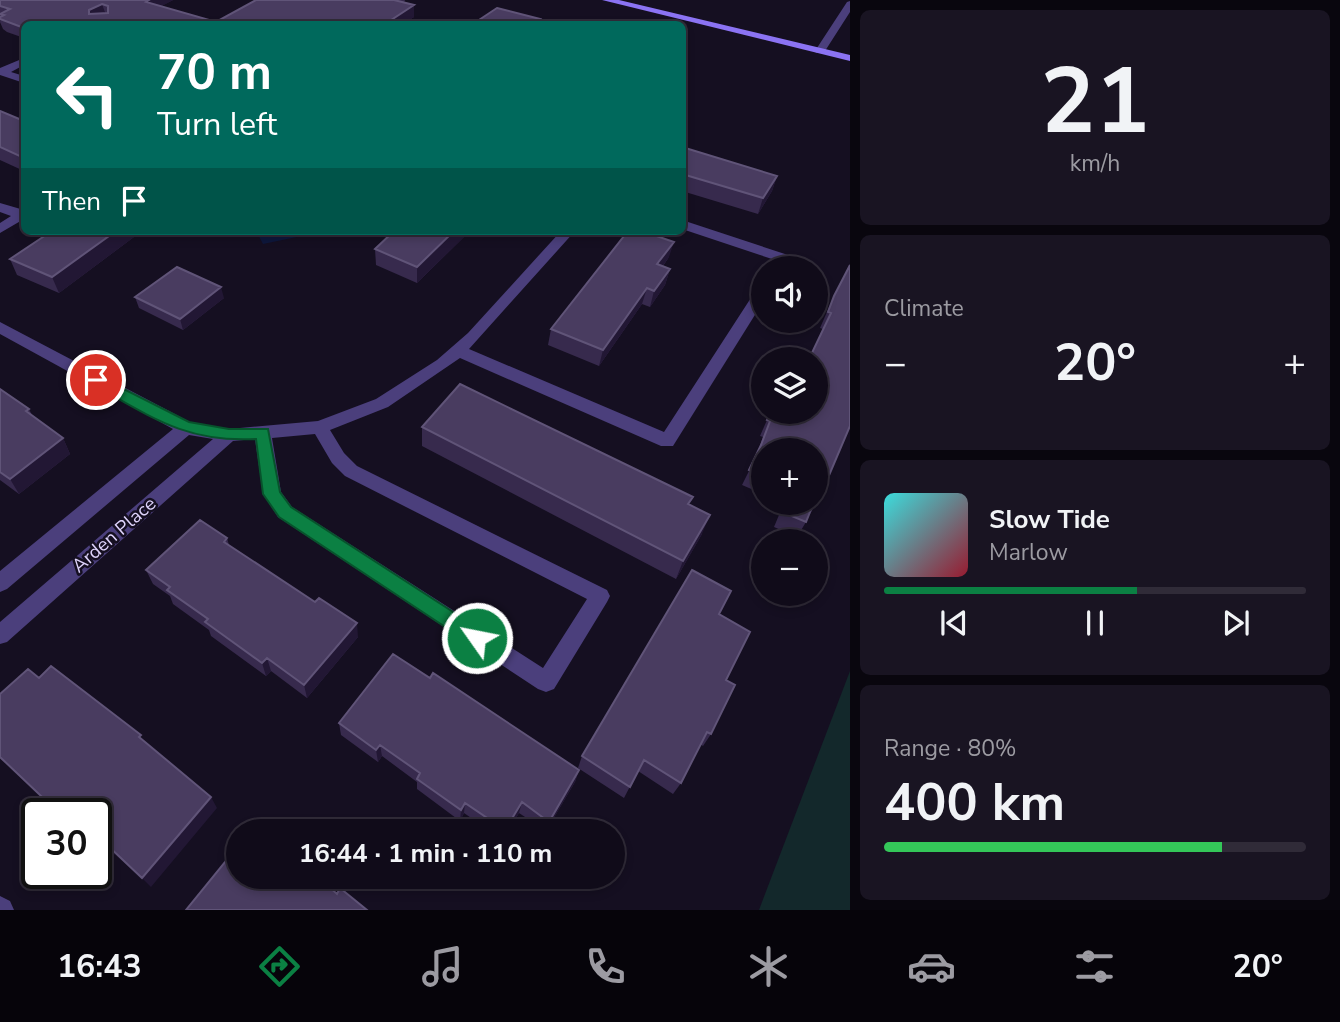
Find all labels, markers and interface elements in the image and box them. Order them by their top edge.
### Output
text: 70 m [157,39,272,106]
text: 21 [1040,40,1150,164]
icon: left [42,49,133,140]
text: Turn left [157,103,277,146]
text: km/h [1070,148,1120,179]
icon: arrive [115,182,153,220]
text: Then [42,184,101,219]
map controls [751,256,828,606]
button: sound [751,256,828,333]
text: Climate [884,293,964,324]
text: 20° [1054,327,1136,398]
text: − [884,338,907,389]
text: + [1283,338,1306,389]
button: layers [751,347,828,424]
pin [66,350,126,410]
icon: arrive [77,361,115,399]
button: + [751,438,828,515]
street label: Arden Place [66,491,162,579]
text: Slow Tide [989,502,1110,537]
button: − [751,529,828,606]
text: Marlow [989,537,1068,568]
position arrow [440,601,514,675]
icon: previous [935,604,973,642]
icon: pause [1076,604,1114,642]
icon: next [1217,604,1255,642]
text: Range · 80% [884,733,1016,764]
text: 400 km [884,767,1065,838]
speed limit sign: 30 [21,798,112,889]
text: 16:44 · 1 min · 110 m [299,836,552,871]
icon: directions [255,942,304,991]
icon: music [418,942,467,991]
icon: phone [581,942,630,991]
icon: climate [744,942,793,991]
icon: car [907,942,956,991]
icon: filters [1070,942,1119,991]
text: 16:43 [57,945,142,988]
text: 20° [1232,945,1283,988]

